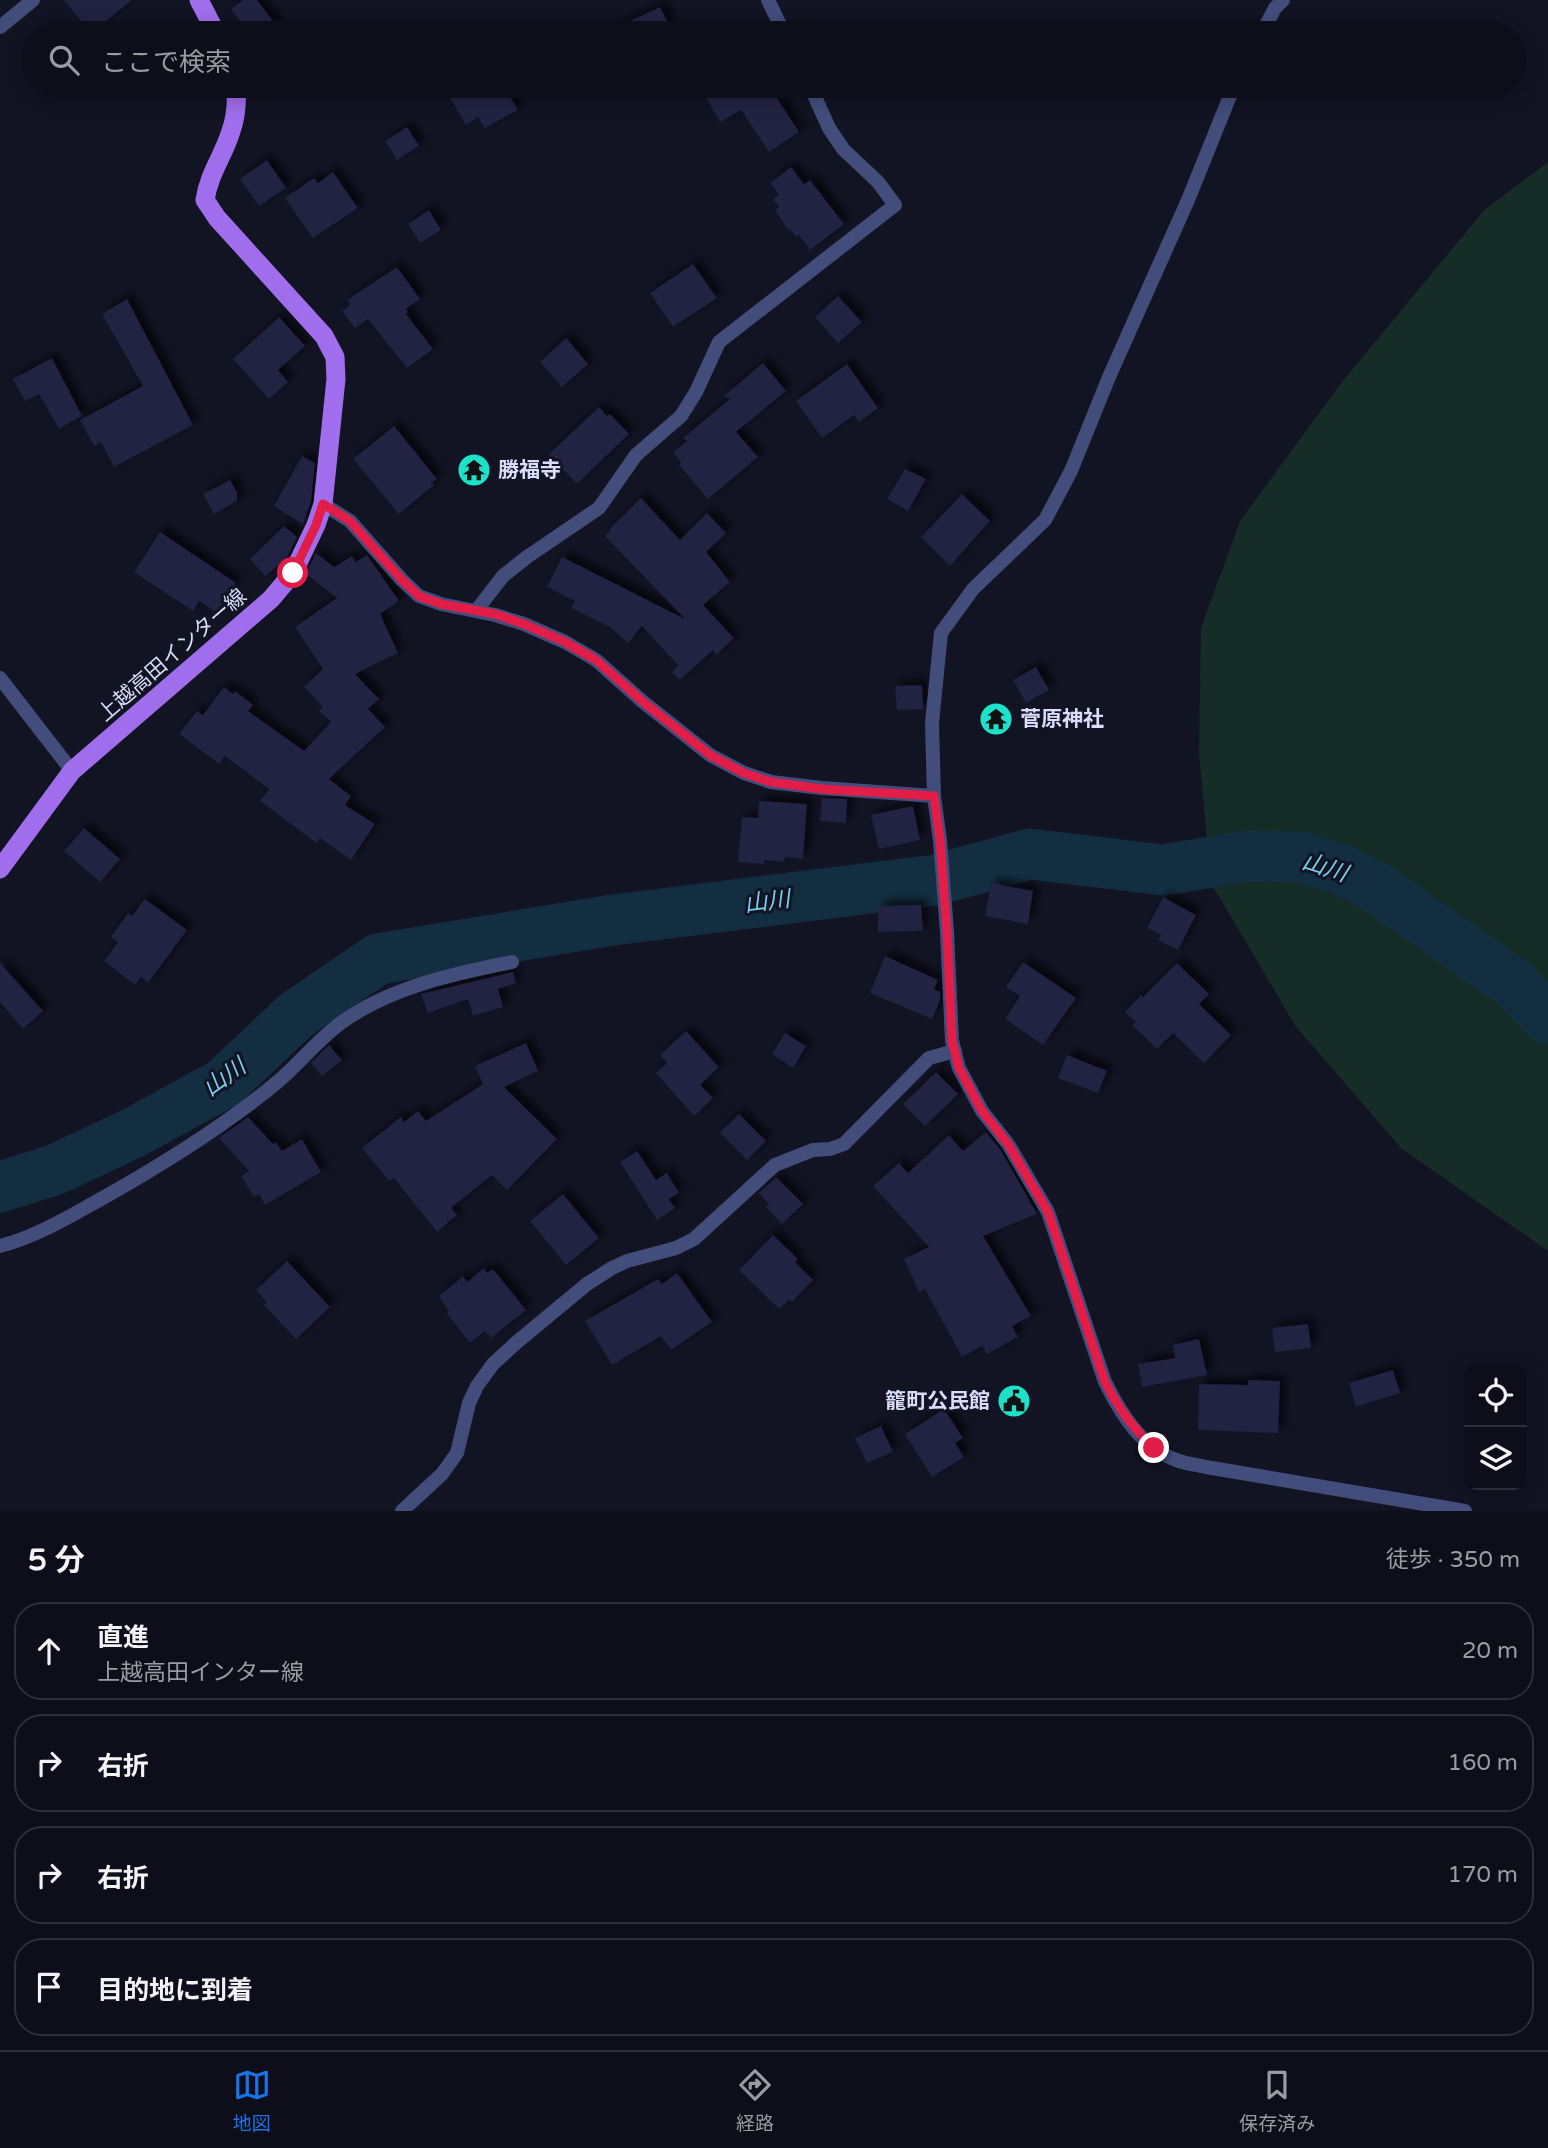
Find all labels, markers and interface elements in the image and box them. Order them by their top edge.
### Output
search box [21,21,1527,98]
icon: search [45,41,83,79]
text: ここで検索 [101,47,231,78]
temple icon: 勝福寺 [455,451,493,489]
place label: 勝福寺 [498,458,561,483]
route start [277,557,308,588]
street label: 上越高田インター線 [93,584,252,727]
temple icon: 菅原神社 [977,700,1015,738]
place label: 菅原神社 [1020,707,1104,732]
water label: 山川 [1298,848,1354,889]
water label: 山川 [743,885,795,919]
water label: 山川 [198,1051,254,1103]
map controls [1464,1364,1527,1490]
button: locate [1464,1364,1527,1427]
public building icon: 籠町公民館 [995,1382,1033,1420]
place label: 籠町公民館 [885,1389,990,1414]
button: layers [1464,1427,1527,1490]
route end [1138,1432,1169,1463]
text: 5 分 [28,1542,85,1579]
text: 徒歩 · 350 m [1386,1546,1520,1574]
text: 直進 [97,1622,149,1653]
icon: ahead [30,1632,68,1670]
text: 20 m [1462,1637,1518,1665]
text: 上越高田インター線 [97,1659,304,1687]
icon: right [30,1744,68,1782]
text: 160 m [1448,1749,1518,1777]
text: 右折 [97,1751,149,1782]
icon: right [30,1856,68,1894]
text: 170 m [1448,1861,1518,1889]
text: 右折 [97,1863,149,1894]
icon: arrive [30,1968,68,2006]
text: 目的地に到着 [97,1975,253,2006]
tab: 地図 [233,2066,271,2135]
tab: 経路 [736,2066,774,2135]
tab: 保存済み [1239,2066,1315,2135]

